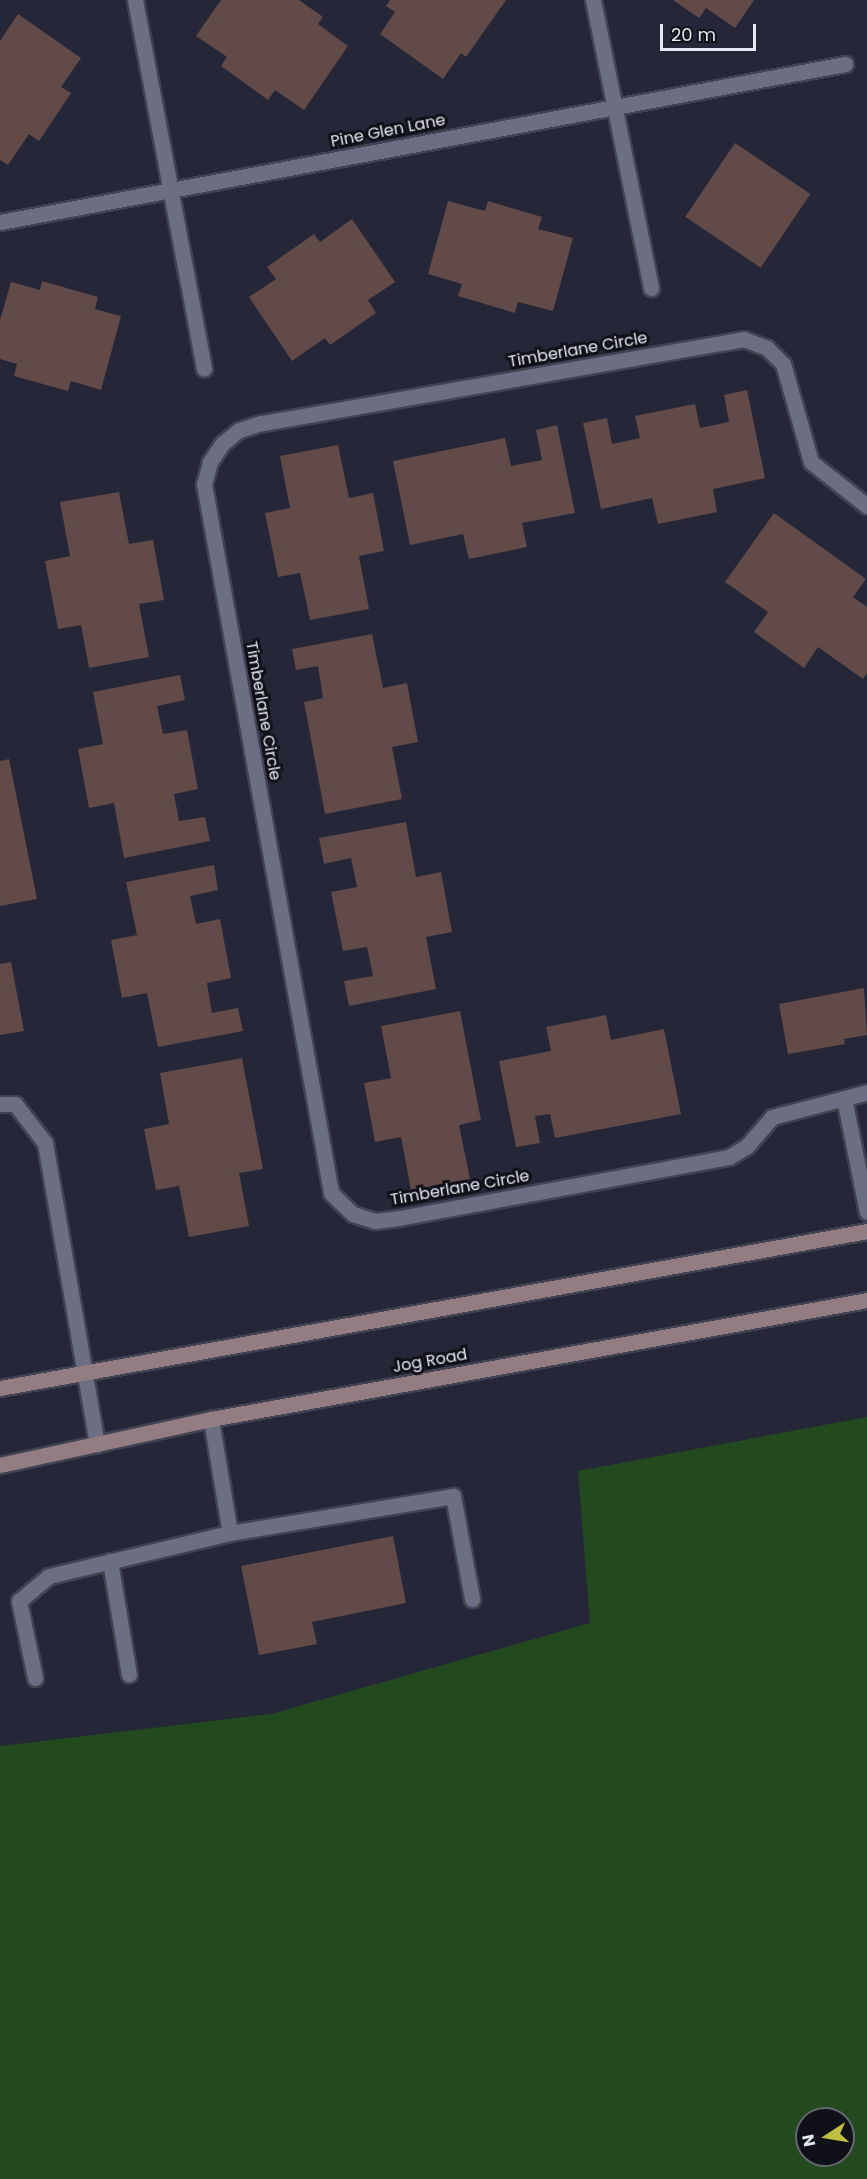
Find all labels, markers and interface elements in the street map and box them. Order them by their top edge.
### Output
scale bar [663,12,759,50]
text: 20 m [671,22,716,47]
street label: Pine Glen Lane [329,110,447,152]
street label: Timberlane Circle [507,328,649,372]
street label: Timberlane Circle [241,640,285,782]
street label: Timberlane Circle [389,1166,531,1210]
street label: Jog Road [391,1345,469,1377]
north arrow [795,2107,855,2167]
text: N [796,2132,821,2149]

